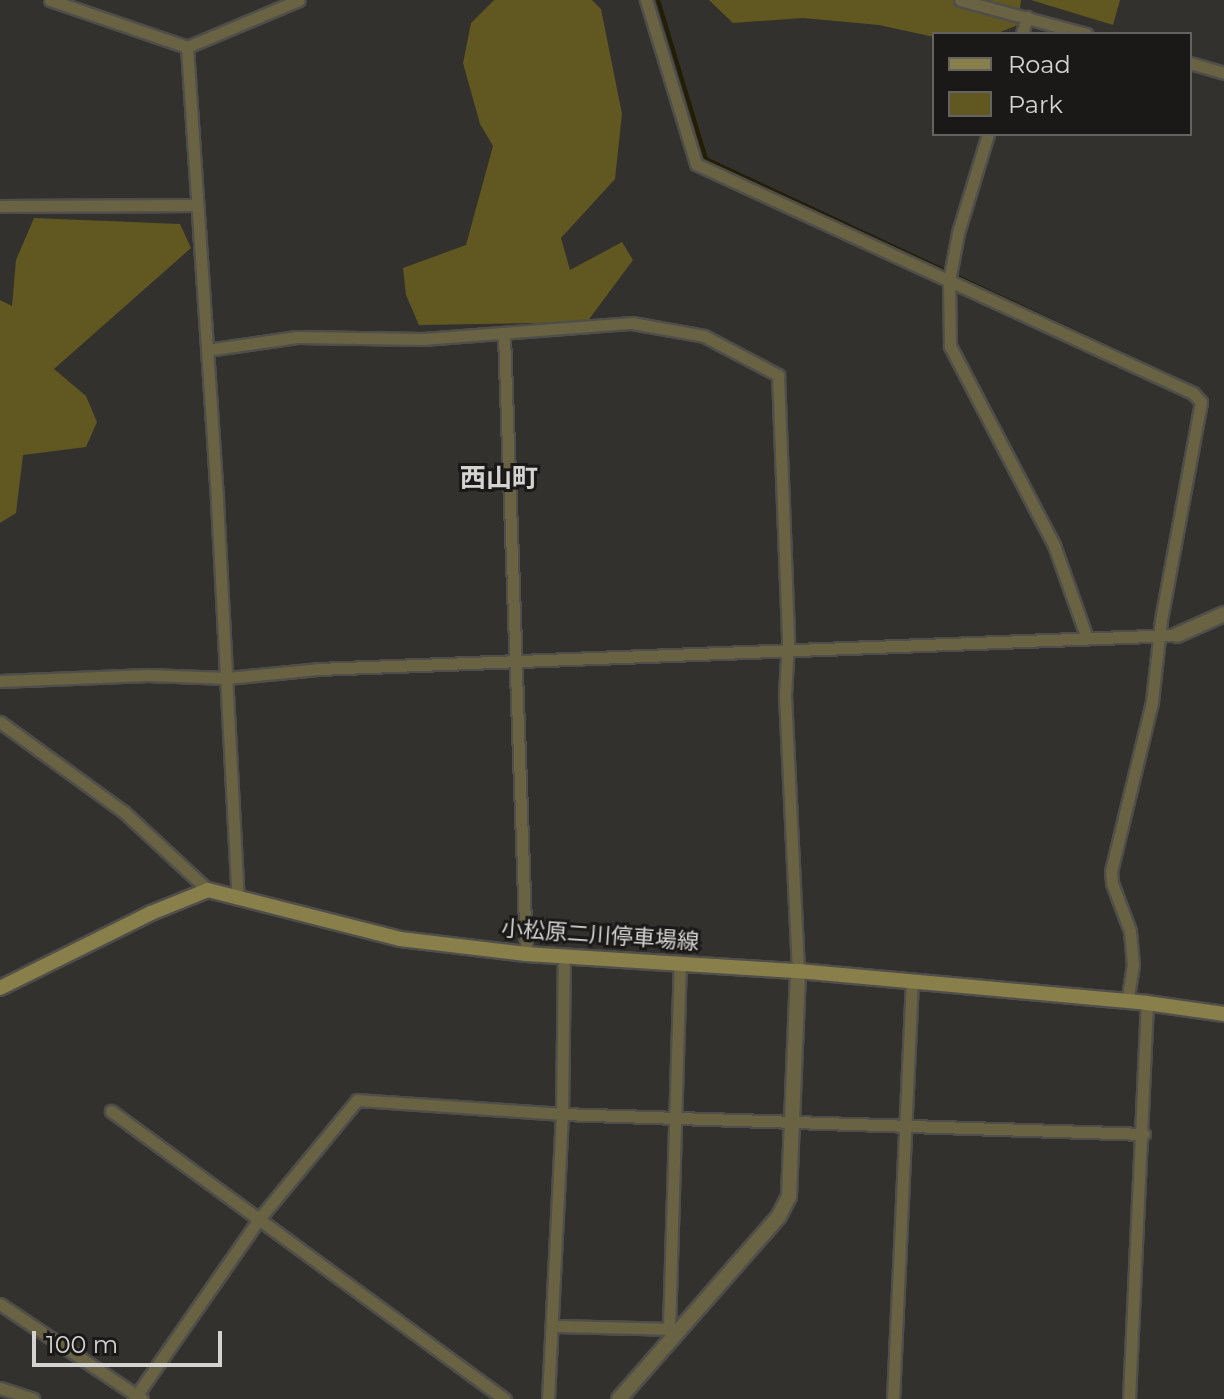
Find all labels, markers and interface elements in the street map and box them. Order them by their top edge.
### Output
legend [932,32,1192,136]
text: Road [1008,50,1071,79]
text: Park [1008,90,1063,119]
district label: 西山町 [460,463,538,495]
street label: 小松原二川停車場線 [500,915,700,955]
scale bar [36,1315,226,1365]
text: 100 m [46,1330,118,1359]

